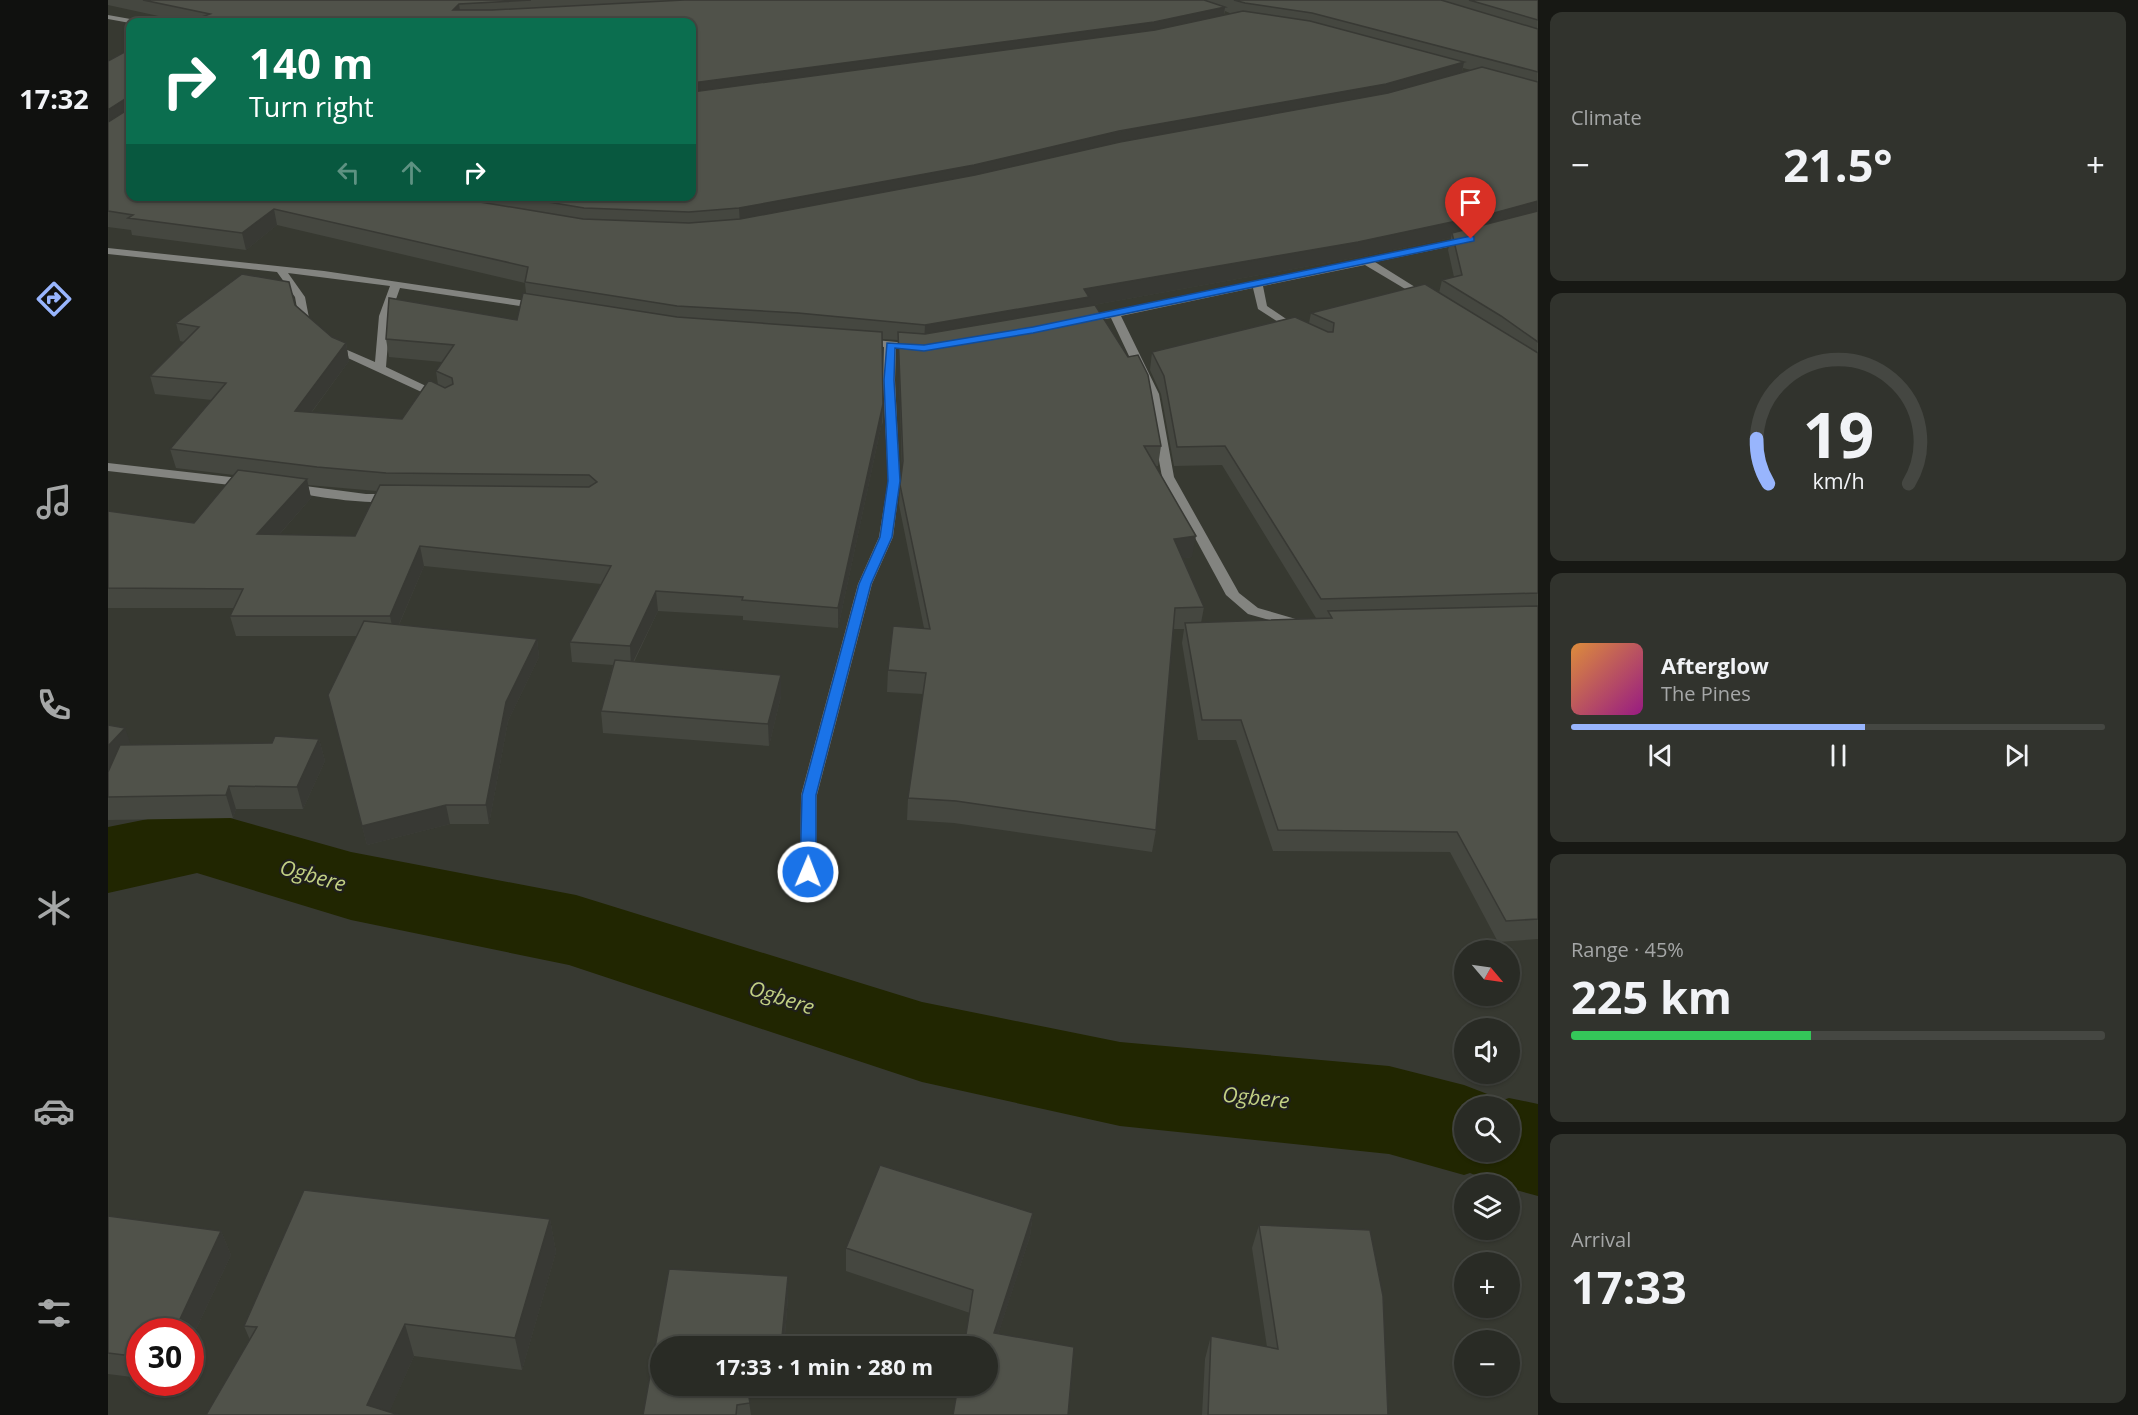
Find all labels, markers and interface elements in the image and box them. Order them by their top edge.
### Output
text: 140 m [249,34,373,91]
icon: right [150,42,228,120]
text: 17:32 [19,80,89,117]
text: Turn right [249,88,374,125]
text: Climate [1571,104,1642,131]
text: 21.5° [1783,134,1893,195]
text: − [1571,142,1590,187]
text: + [2086,142,2105,187]
icon: left [332,156,365,189]
icon: ahead [395,156,428,189]
icon: right [458,156,491,189]
pin [1445,177,1496,239]
icon: arrive [1454,186,1487,219]
icon: directions [33,278,75,320]
text: 19 [1802,391,1874,476]
text: km/h [1812,466,1864,495]
icon: music [33,481,75,523]
text: Afterglow [1661,650,1769,680]
text: The Pines [1661,680,1751,707]
icon: phone [33,684,75,726]
icon: previous [1644,739,1677,772]
icon: pause [1822,739,1855,772]
icon: next [2000,739,2033,772]
position arrow [776,840,840,904]
water label: Ogbere [277,852,349,898]
icon: climate [33,887,75,929]
text: Range · 45% [1571,936,1684,963]
north arrow [1454,940,1520,1006]
map controls [1454,940,1520,1396]
text: 225 km [1571,966,1732,1027]
water label: Ogbere [746,973,818,1021]
button: sound [1454,1018,1520,1084]
water label: Ogbere [1221,1080,1291,1114]
icon: car [33,1090,75,1132]
button: search [1454,1096,1520,1162]
button: layers [1454,1174,1520,1240]
text: Arrival [1571,1226,1631,1253]
button: + [1454,1252,1520,1318]
text: 17:33 [1571,1256,1687,1317]
icon: filters [33,1292,75,1334]
speed limit sign: 30 [126,1318,204,1396]
button: − [1454,1330,1520,1396]
text: 17:33 · 1 min · 280 m [715,1351,933,1381]

